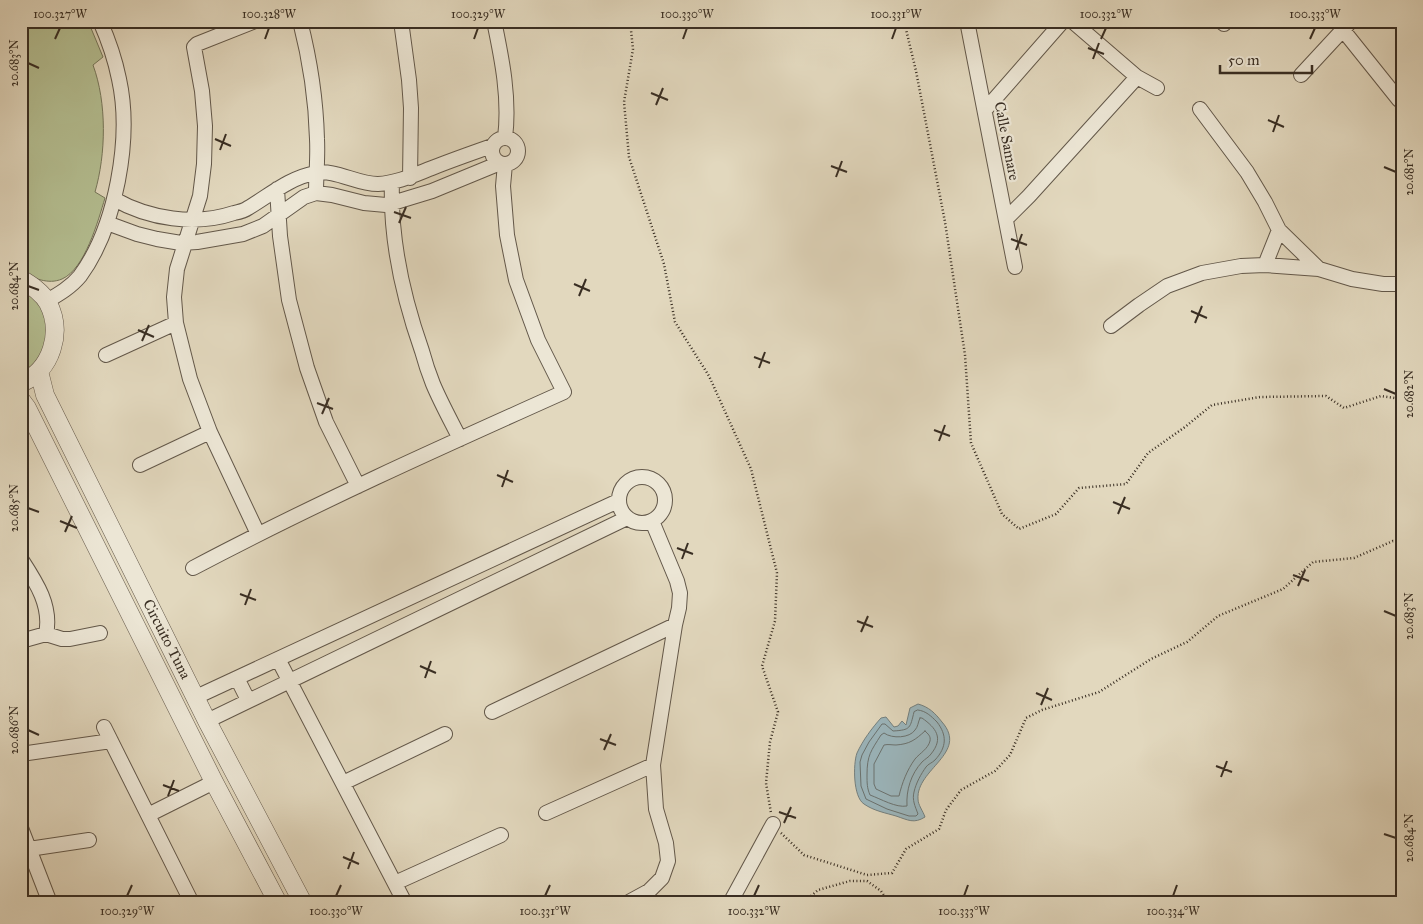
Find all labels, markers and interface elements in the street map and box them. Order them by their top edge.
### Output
text: 100.327°W [33,7,87,21]
text: 100.328°W [242,7,297,21]
text: 100.329°W [451,7,506,21]
text: 100.330°W [660,7,714,21]
text: 100.331°W [870,7,922,21]
text: 100.332°W [1080,7,1133,21]
text: 100.333°W [1289,7,1341,21]
text: 20.683°N [7,39,21,87]
scale bar [1220,42,1313,74]
text: 50 m [1228,51,1260,69]
street label: Calle Samare [991,100,1023,182]
text: 20.681°N [1402,148,1416,196]
text: 20.684°N [7,261,21,311]
text: 20.682°N [1402,370,1416,418]
text: 20.685°N [7,484,21,532]
text: 20.683°N [1402,592,1416,640]
street label: Circuito Tuna [139,596,195,682]
text: 20.686°N [7,706,21,754]
text: 20.684°N [1402,813,1416,863]
text: 100.329°W [100,904,155,918]
text: 100.330°W [309,904,363,918]
text: 100.331°W [519,904,571,918]
text: 100.332°W [728,904,781,918]
text: 100.333°W [938,904,990,918]
text: 100.334°W [1146,904,1200,918]

